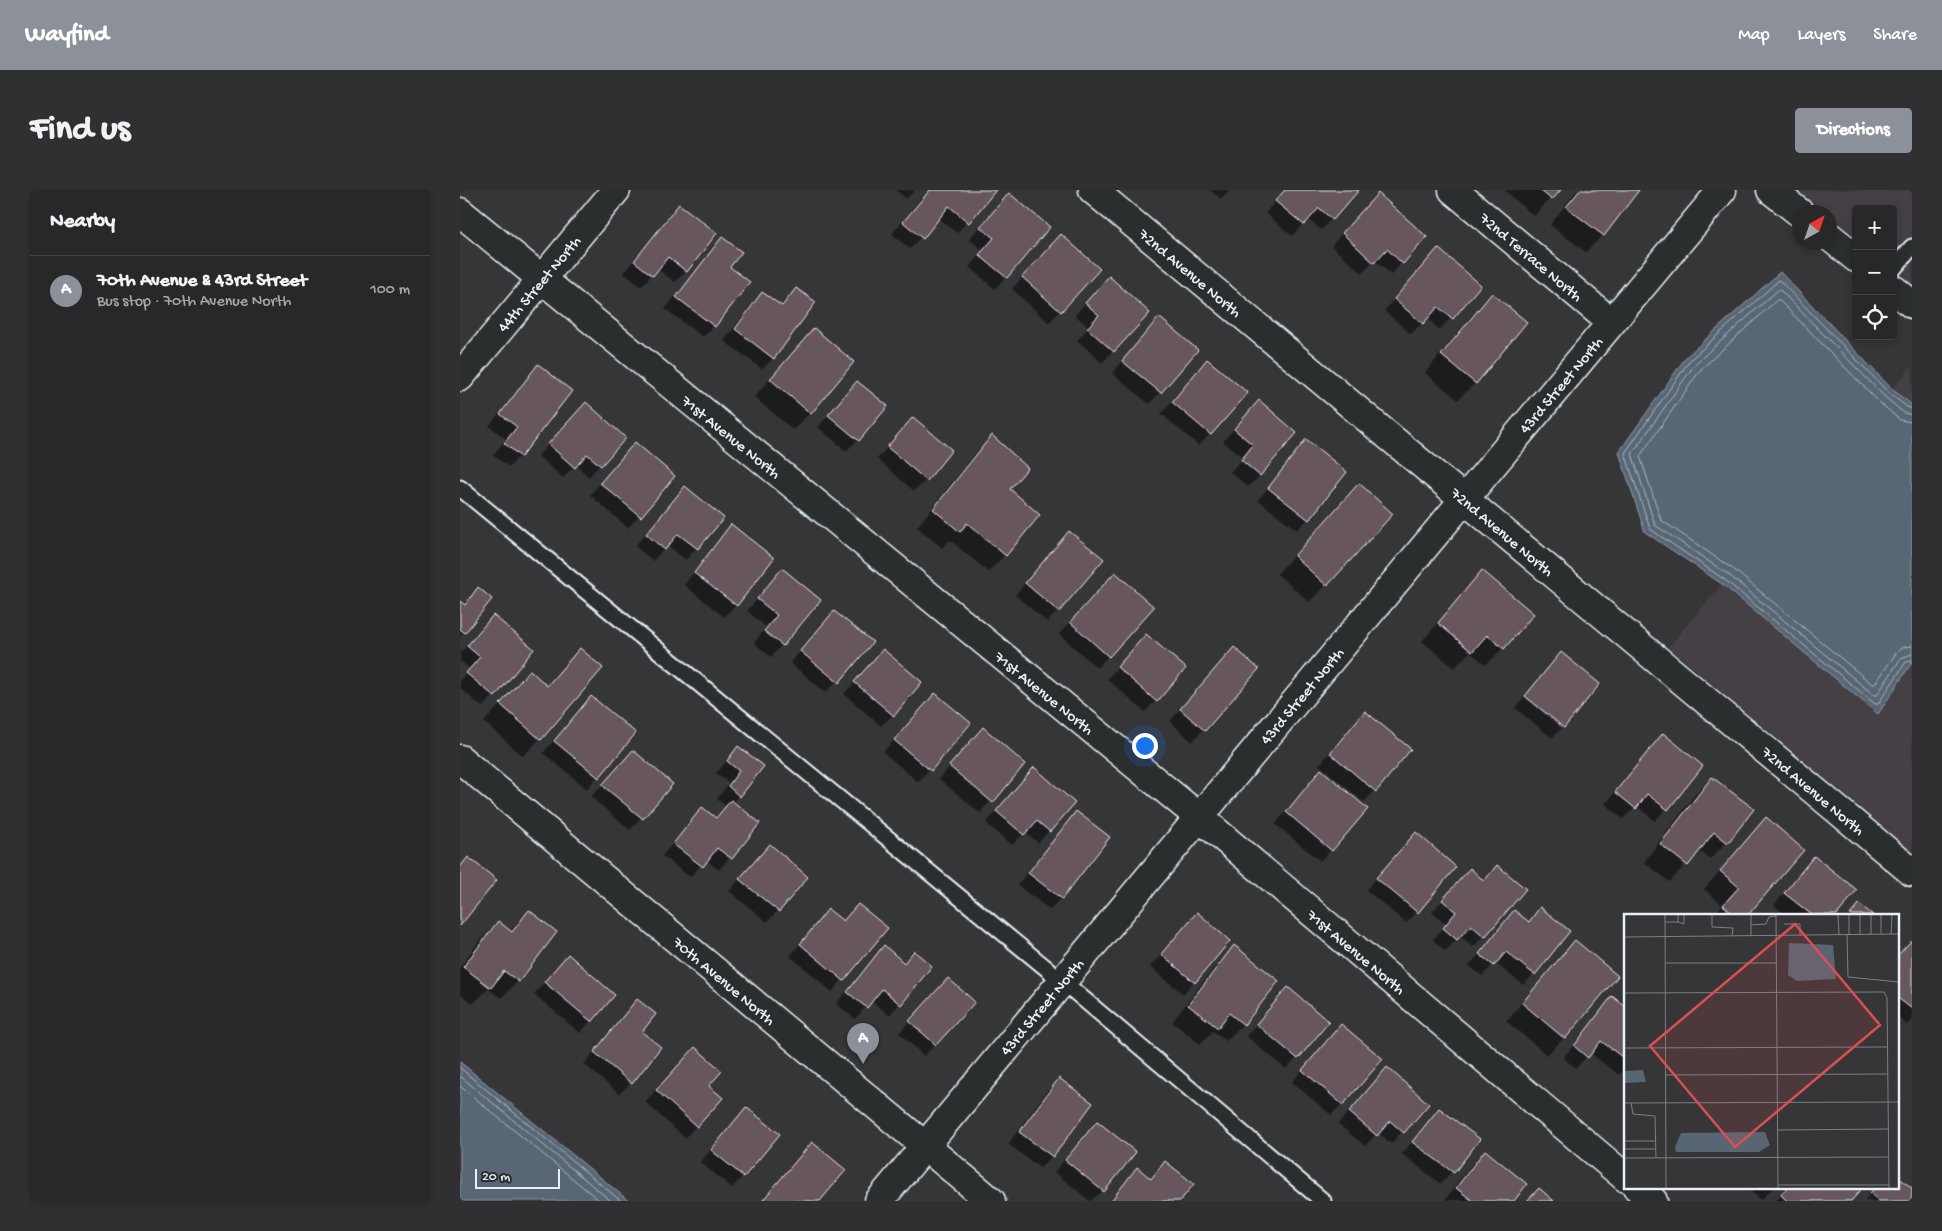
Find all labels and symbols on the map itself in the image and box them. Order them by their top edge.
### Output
north arrow [1792,205,1837,250]
street label: 72nd Terrace North [1474,209,1585,308]
street label: 72nd Avenue North [1133,226,1244,323]
street label: 44th Street North [495,233,587,337]
street label: 43rd Street North [1517,334,1609,439]
street label: 71st Avenue North [675,392,784,485]
street label: 72nd Avenue North [1445,485,1556,582]
street label: 43rd Street North [1258,645,1350,750]
street label: 71st Avenue North [988,648,1097,741]
your location [1132,733,1158,759]
street label: 72nd Avenue North [1756,744,1867,841]
street label: 71st Avenue North [1301,906,1408,1001]
inset map [1624,914,1900,1188]
street label: 70th Avenue North [667,934,778,1031]
street label: 43rd Street North [998,956,1090,1061]
pin: A [847,1023,879,1064]
scale bar [475,1166,560,1189]

